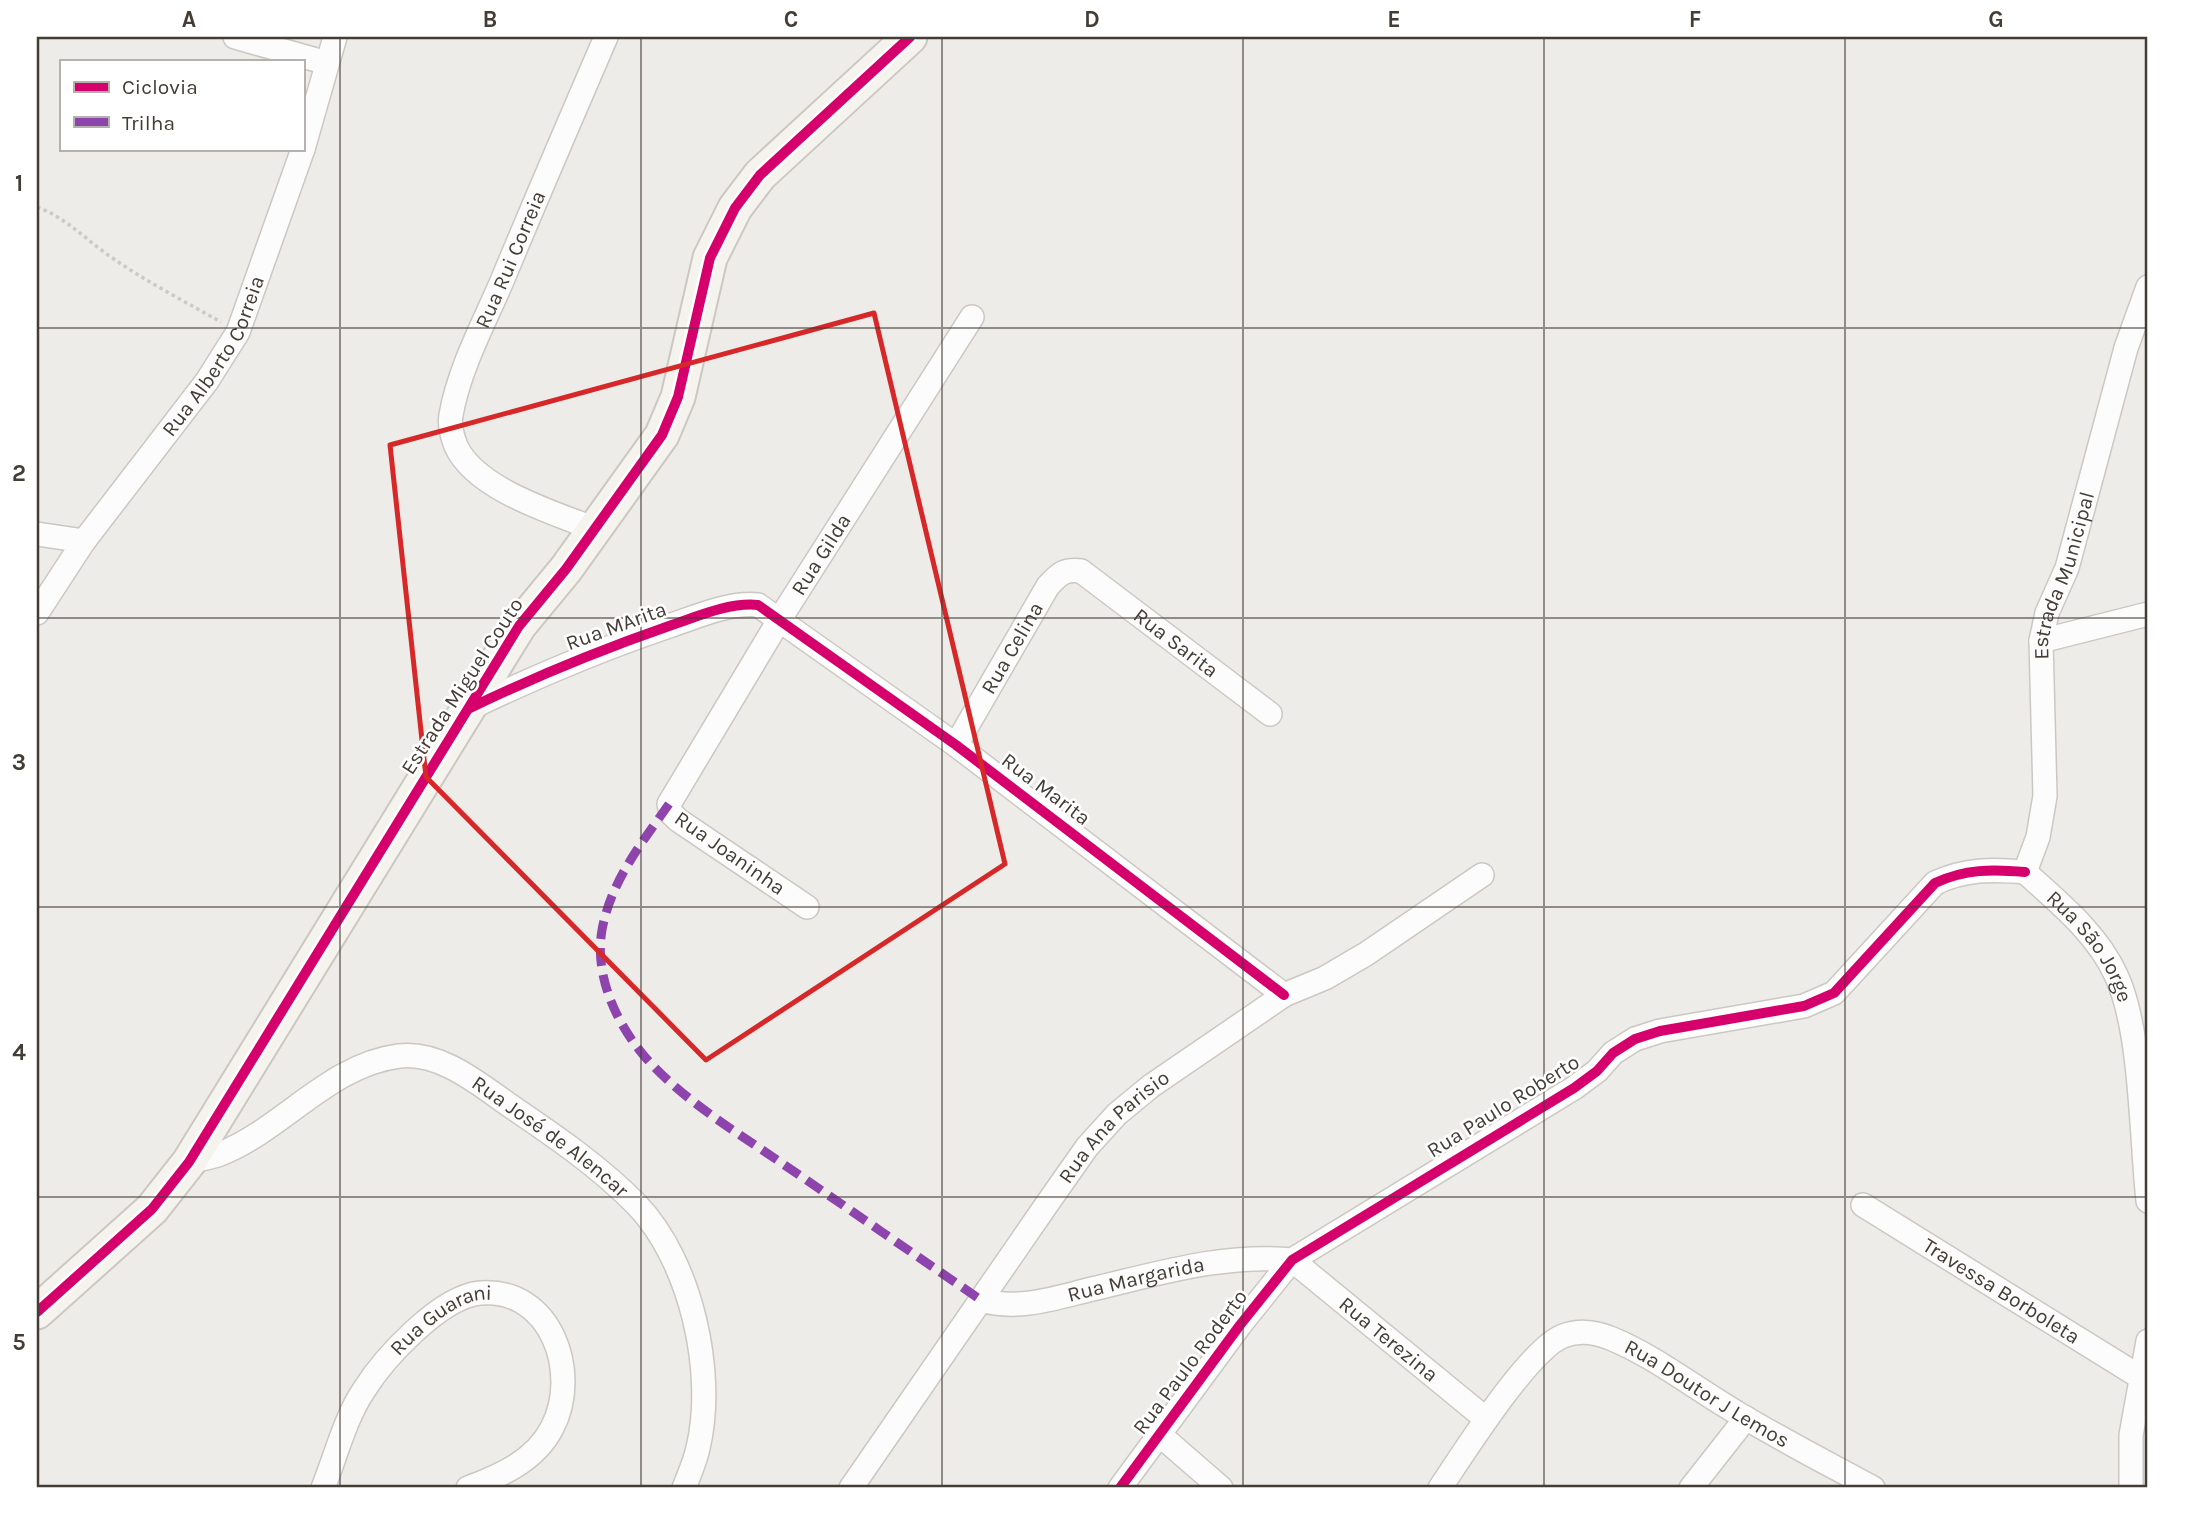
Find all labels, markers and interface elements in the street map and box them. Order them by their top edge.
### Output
text: A [182,6,196,33]
text: B [483,6,497,33]
text: C [784,6,798,33]
text: D [1084,6,1100,33]
text: E [1387,6,1401,33]
text: F [1689,6,1701,33]
text: G [1988,6,2004,33]
legend [60,60,304,150]
text: Ciclovia [122,75,198,99]
text: Trilha [122,111,175,135]
text: 1 [15,170,23,197]
street label: Rua Rui Correia [470,187,550,332]
street label: Rua Alberto Correia [157,272,269,441]
text: 2 [12,460,26,487]
street label: Estrada Municipal [2029,489,2099,660]
street label: Rua Gilda [786,509,856,600]
street label: Estrada Miguel Couto [396,593,528,779]
street label: Rua MArita [562,597,670,655]
street label: Rua Celina [976,598,1048,698]
street label: Rua Sarita [1129,603,1223,682]
street label: Rua Marita [997,748,1095,830]
text: 3 [12,749,26,776]
street label: Rua Joaninha [670,806,790,900]
street label: Rua São Jorge [2042,886,2137,1005]
text: 4 [12,1039,26,1066]
street label: Rua Paulo Roberto [1422,1049,1584,1163]
street label: Rua Ana Parisio [1053,1065,1174,1188]
street label: Rua José de Alencar [468,1071,634,1202]
street label: Travessa Borboleta [1919,1233,2084,1349]
street label: Rua Margarida [1065,1252,1206,1307]
street label: Rua Guarani [385,1280,492,1360]
street label: Rua Paulo Roderto [1128,1285,1252,1439]
street label: Rua Terezina [1334,1292,1443,1387]
text: 5 [12,1329,26,1356]
street label: Rua Doutor J Lemos [1621,1334,1794,1453]

